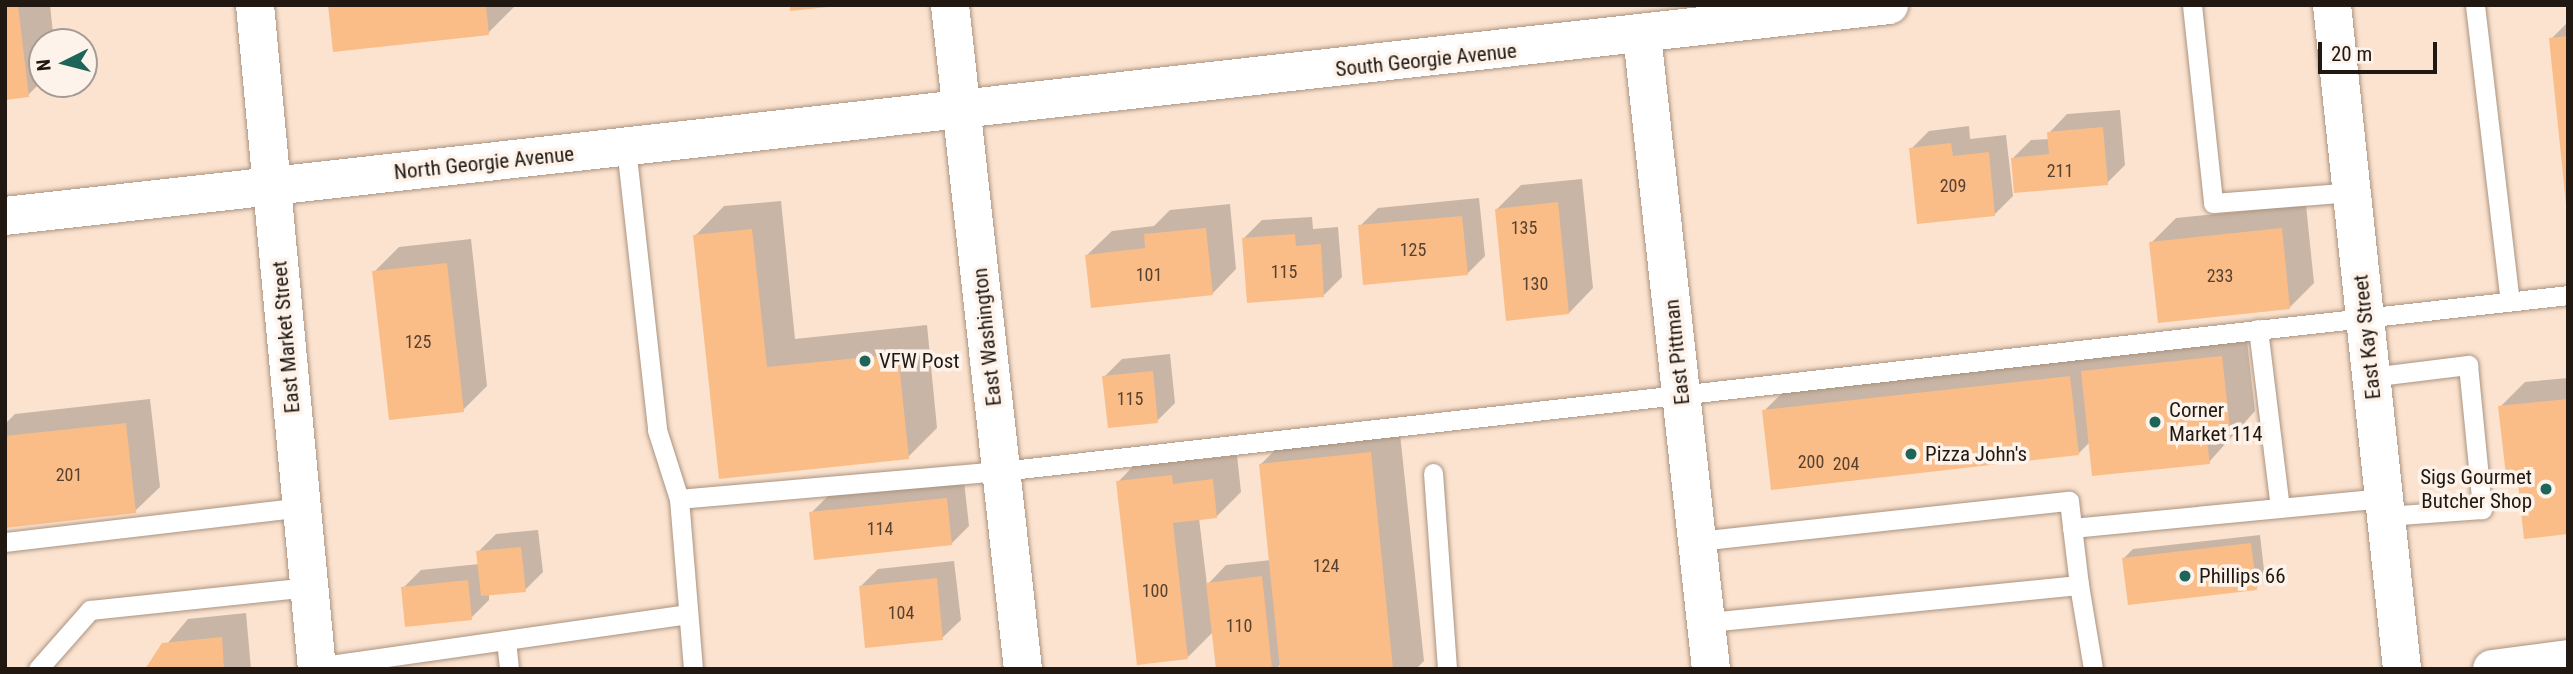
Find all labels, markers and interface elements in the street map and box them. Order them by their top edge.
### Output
north arrow [28,28,98,98]
scale bar [2321,28,2440,72]
street label: South Georgie Avenue [1334,38,1518,82]
text: 20 m [2331,42,2372,66]
text: N [32,58,56,72]
street label: North Georgie Avenue [393,141,575,185]
house number: 211 [2047,160,2073,182]
house number: 209 [1940,175,1966,197]
house number: 135 [1511,217,1537,239]
house number: 125 [1400,239,1426,261]
street label: East Market Street [267,260,305,414]
house number: 115 [1271,261,1297,283]
house number: 101 [1136,264,1162,286]
house number: 233 [2207,265,2233,287]
street label: East Washington [967,267,1007,407]
house number: 130 [1522,273,1548,295]
street label: East Kay Street [2348,273,2386,401]
street label: East Pittman [1659,298,1695,406]
house number: 125 [405,331,431,353]
place label: VFW Post [879,348,960,374]
marker: VFW Post [857,353,873,369]
house number: 115 [1117,388,1143,410]
place label: Corner Market 114 [2169,397,2263,447]
marker: Corner Market 114 [2147,414,2163,430]
place label: Pizza John's [1925,441,2027,467]
marker: Pizza John's [1903,446,1919,462]
house number: 200 [1798,451,1824,473]
house number: 204 [1833,453,1859,475]
house number: 201 [56,464,82,486]
place label: Sigs Gourmet Butcher Shop [2420,464,2532,514]
marker: Sigs Gourmet Butcher Shop [2538,481,2554,497]
house number: 114 [867,518,893,540]
house number: 124 [1313,555,1339,577]
place label: Phillips 66 [2199,563,2286,589]
marker: Phillips 66 [2177,568,2193,584]
house number: 100 [1142,580,1168,602]
house number: 104 [888,602,914,624]
house number: 110 [1226,615,1252,637]

